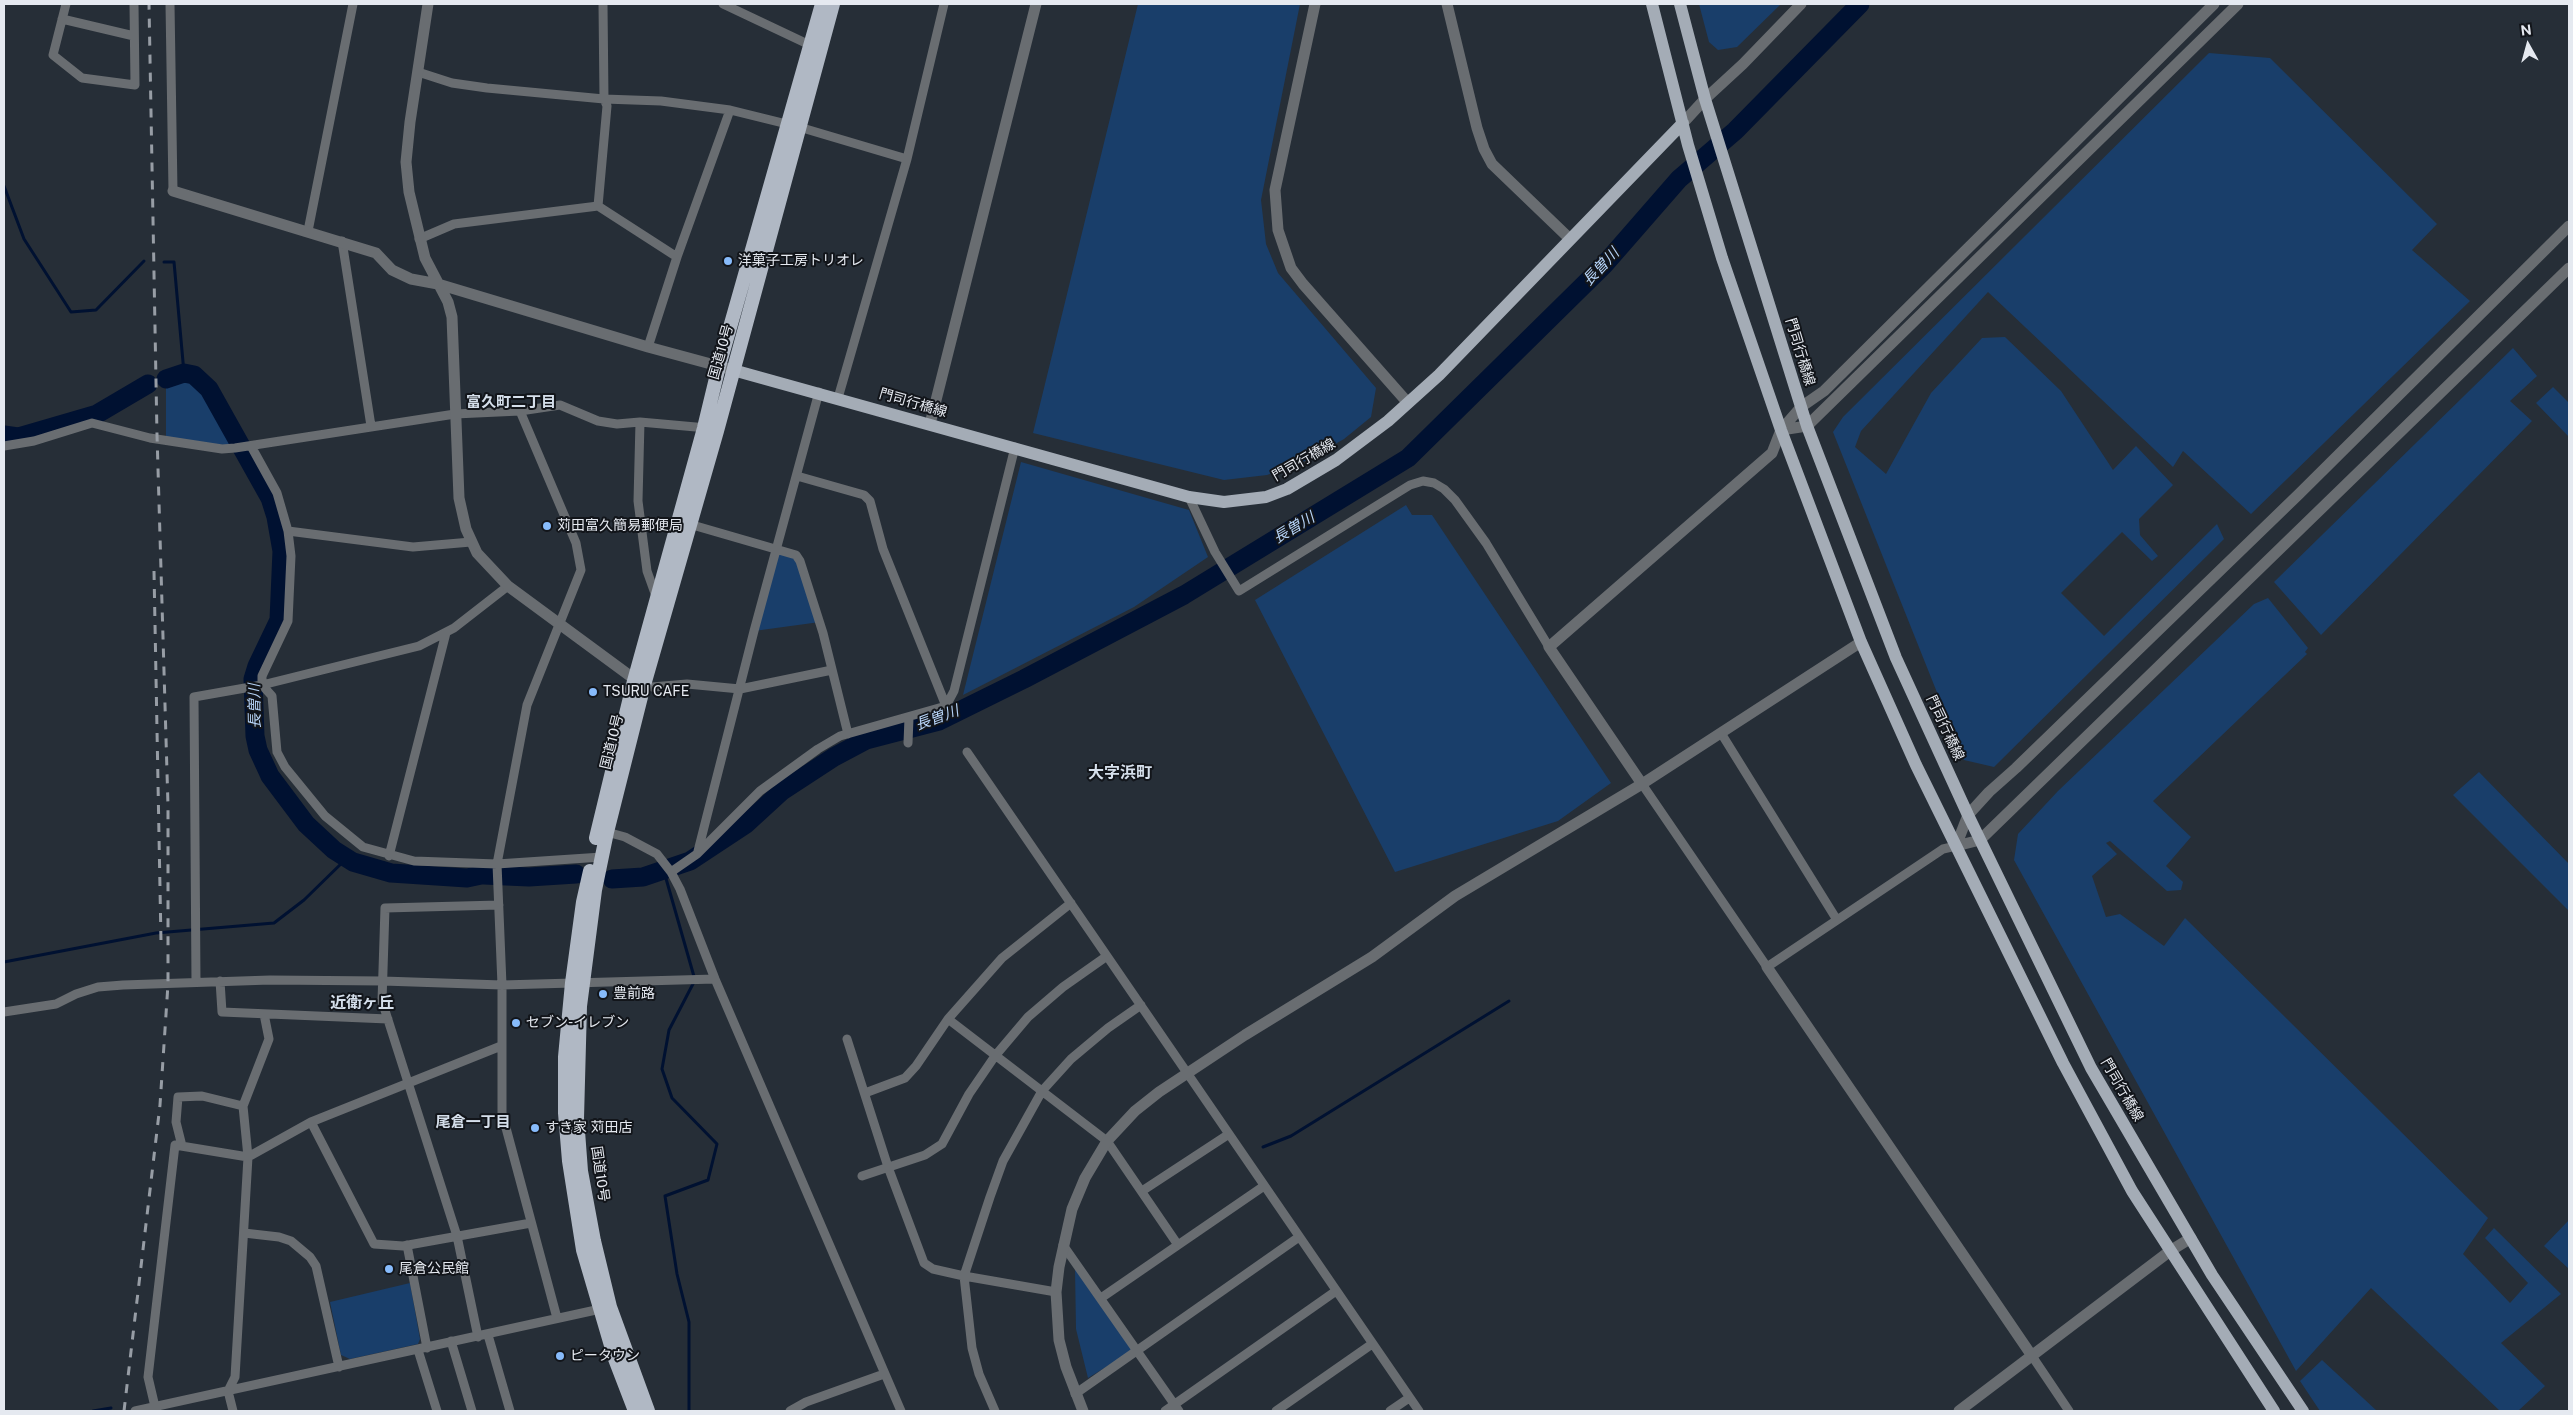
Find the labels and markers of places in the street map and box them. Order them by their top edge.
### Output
place label: 洋菓子工房トリオレ [738,253,864,269]
marker: 洋菓子工房トリオレ [722,255,734,267]
place label: 苅田富久簡易郵便局 [557,518,683,534]
marker: 苅田富久簡易郵便局 [541,520,553,532]
place label: TSURU CAFE [603,684,689,700]
marker: TSURU CAFE [587,686,599,698]
place label: 豊前路 [613,986,655,1002]
marker: 豊前路 [597,988,609,1000]
place label: セブン-イレブン [526,1015,629,1031]
marker: セブン-イレブン [510,1017,522,1029]
place label: すき家 苅田店 [545,1120,632,1136]
marker: すき家 苅田店 [529,1122,541,1134]
place label: 尾倉公民館 [399,1261,469,1277]
marker: 尾倉公民館 [383,1263,395,1275]
place label: ピータウン [570,1348,640,1364]
marker: ピータウン [554,1350,566,1362]

